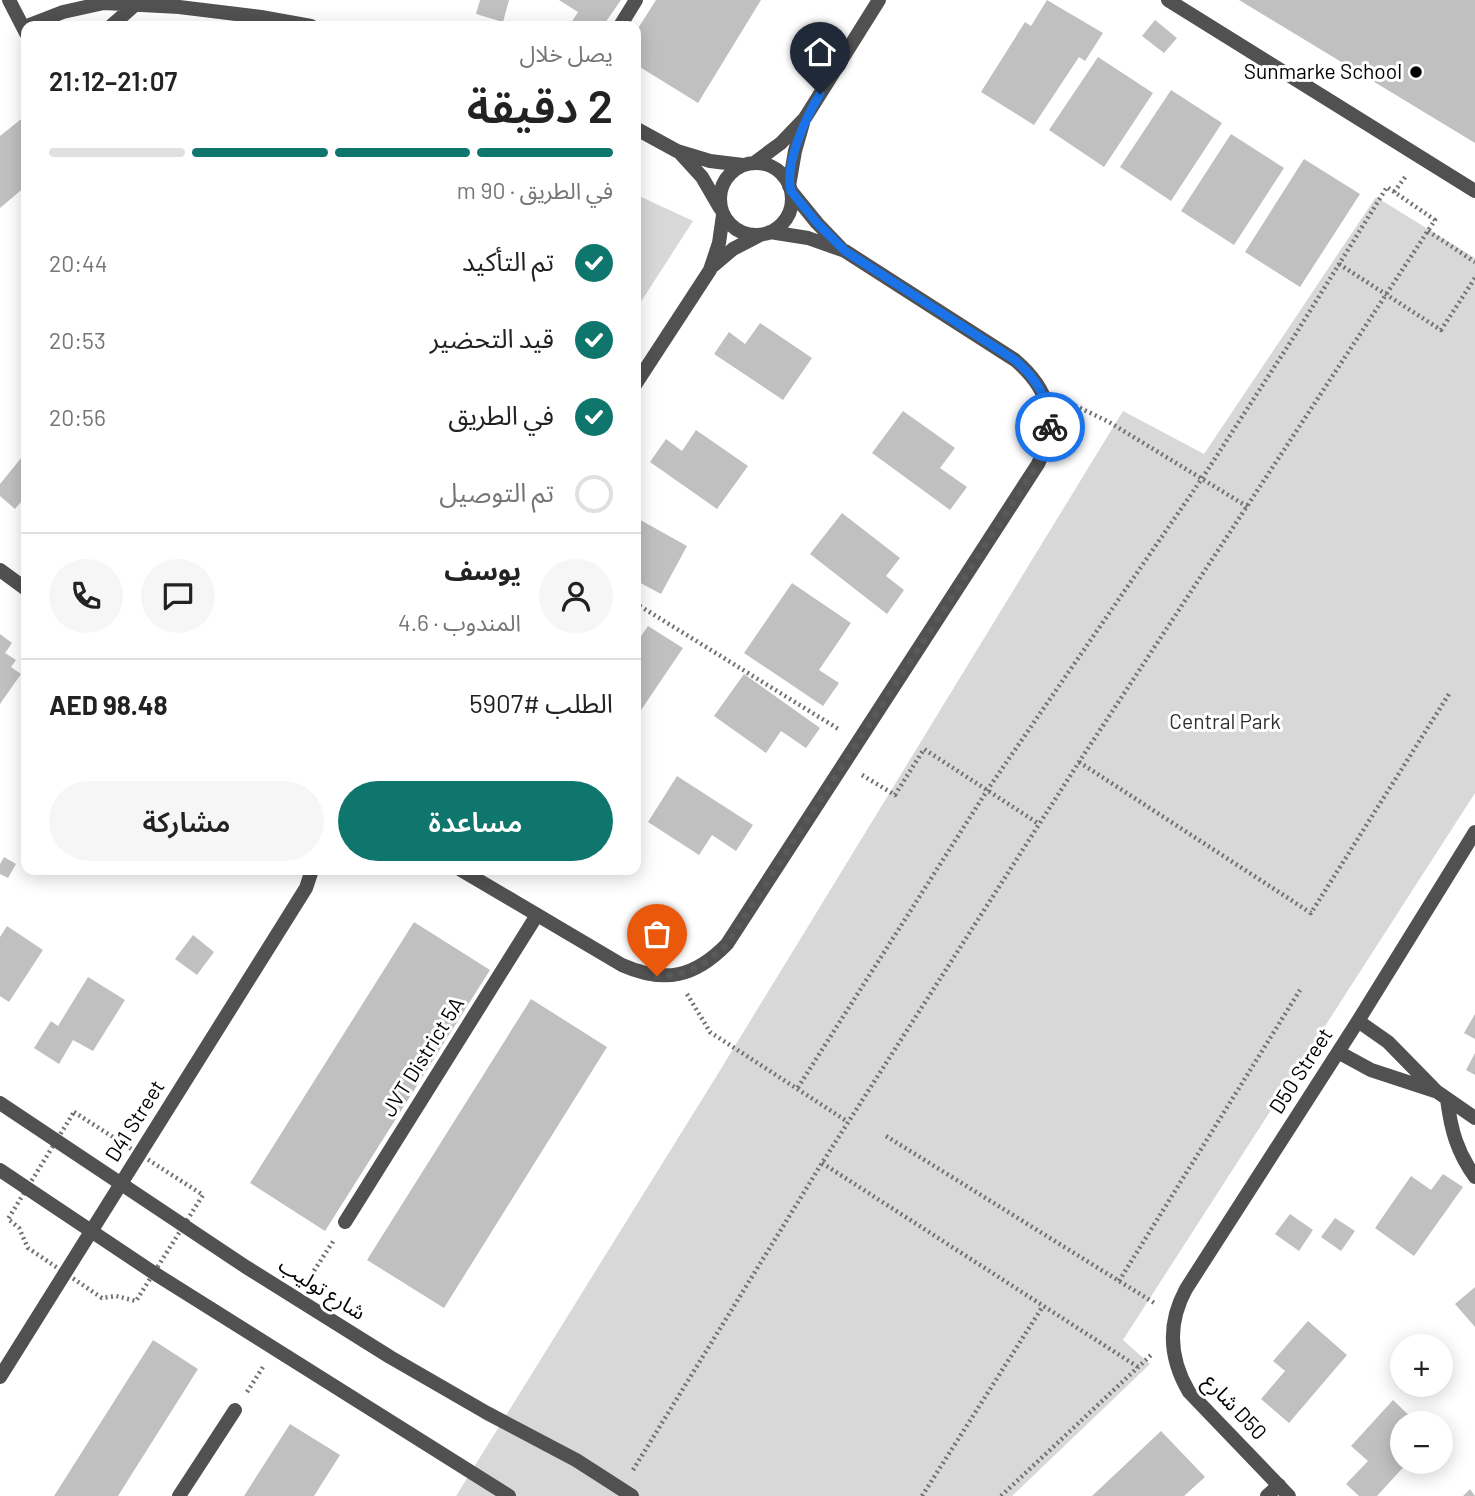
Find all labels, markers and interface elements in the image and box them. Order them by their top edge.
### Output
pin [790,22,850,94]
icon: home [801,33,839,71]
text: يصل خلال [520,39,613,67]
place label: Sunmarke School [1244,58,1402,83]
marker: Sunmarke School [1408,64,1424,80]
text: 21:07–21:12 [49,65,177,96]
text: 2 دقيقة [467,77,613,132]
text: في الطريق · 90 m [457,176,613,204]
icon: check [575,244,613,282]
text: تم التأكيد [462,245,554,276]
text: 20:44 [49,249,107,277]
icon: check [575,321,613,359]
text: قيد التحضير [430,322,554,353]
text: 20:53 [49,326,106,354]
courier [1015,392,1085,462]
icon: check [575,398,613,436]
text: في الطريق [448,399,554,430]
text: 20:56 [49,403,106,431]
icon: bike [1031,408,1069,446]
text: تم التوصيل [439,476,554,507]
text: يوسف [444,554,521,585]
button: phone [49,559,123,633]
button: chat [141,559,215,633]
button: person [539,559,613,633]
text: المندوب · 4.6 [398,608,521,636]
text: الطلب #5907 [469,687,613,718]
text: AED 98.48 [49,689,168,720]
park label: Central Park [1169,708,1281,733]
button: مشاركة [49,781,324,861]
button: مساعدة [338,781,613,861]
pin [627,904,687,976]
icon: bag [638,915,676,953]
street label: JVT District 5A [375,992,468,1120]
street label: D50 Street [1263,1023,1337,1118]
street label: D41 Street [99,1075,169,1166]
street label: شارع توليب [273,1251,371,1328]
map controls [1390,1334,1453,1474]
button: + [1390,1334,1453,1397]
street label: شارع D50 [1196,1368,1273,1447]
button: − [1390,1411,1453,1474]

